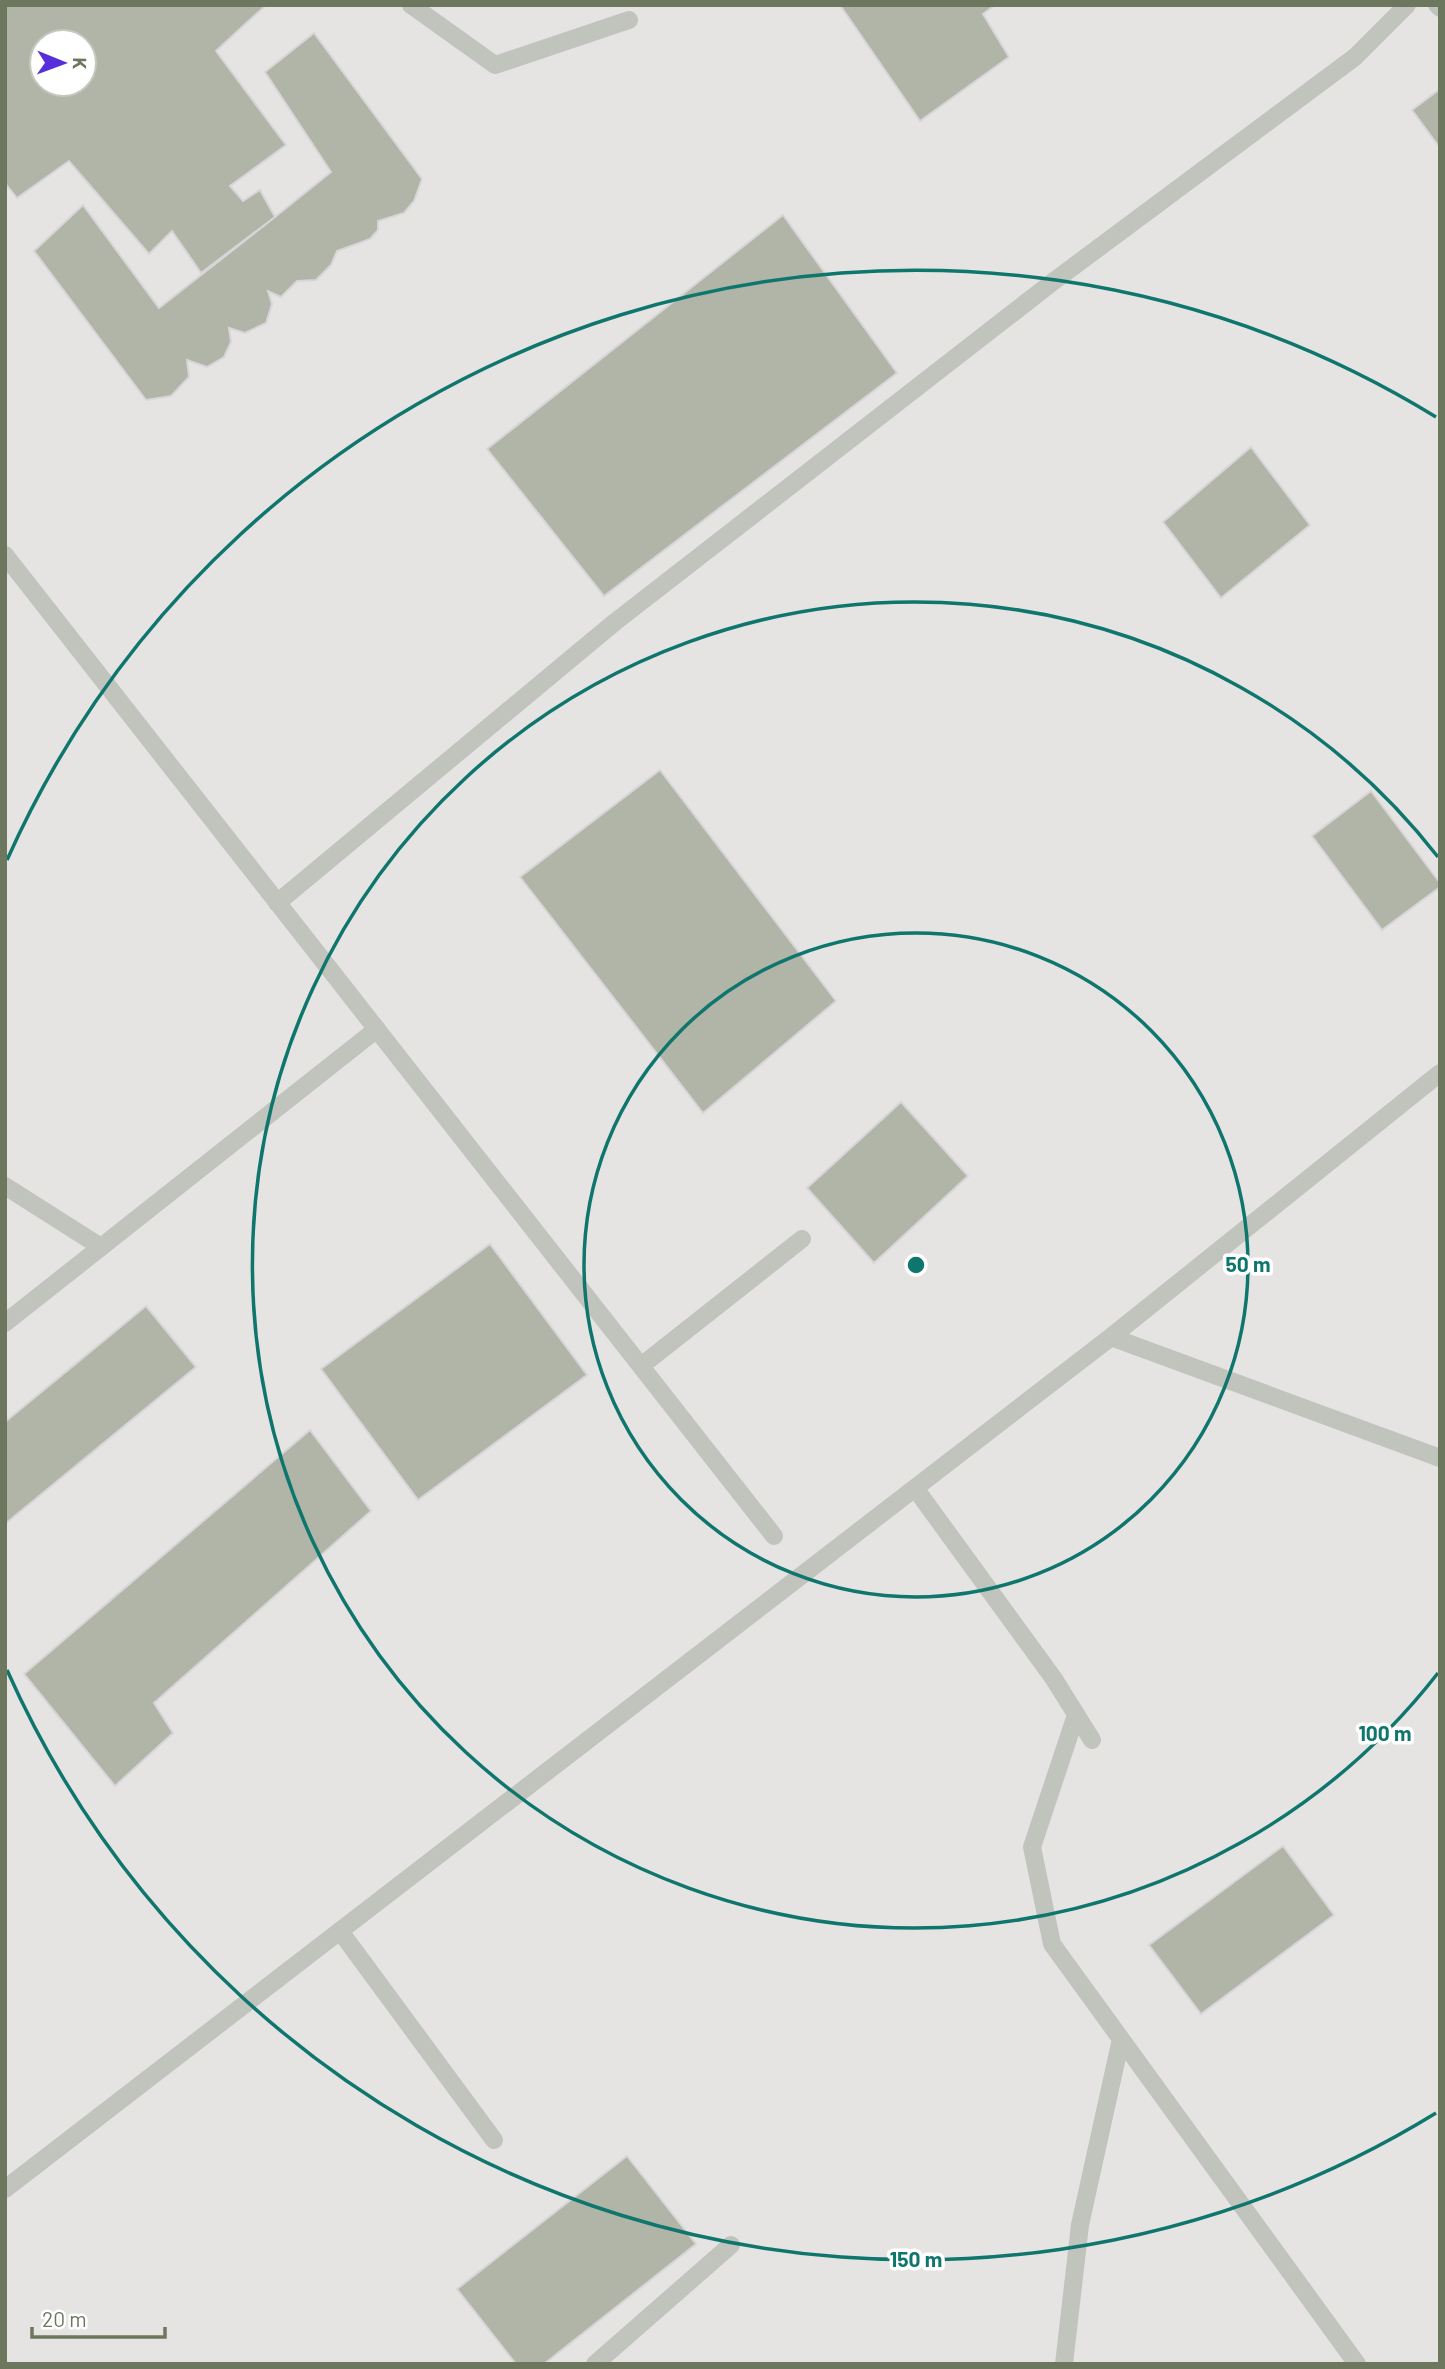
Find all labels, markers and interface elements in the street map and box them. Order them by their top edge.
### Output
north arrow [28,28,98,98]
text: K [69,57,92,70]
text: 50 m [1225,1251,1271,1276]
centre of rings [904,1253,928,1277]
text: 100 m [1358,1720,1412,1745]
text: 150 m [890,2246,942,2271]
scale bar [32,2296,164,2340]
text: 20 m [42,2306,87,2331]

